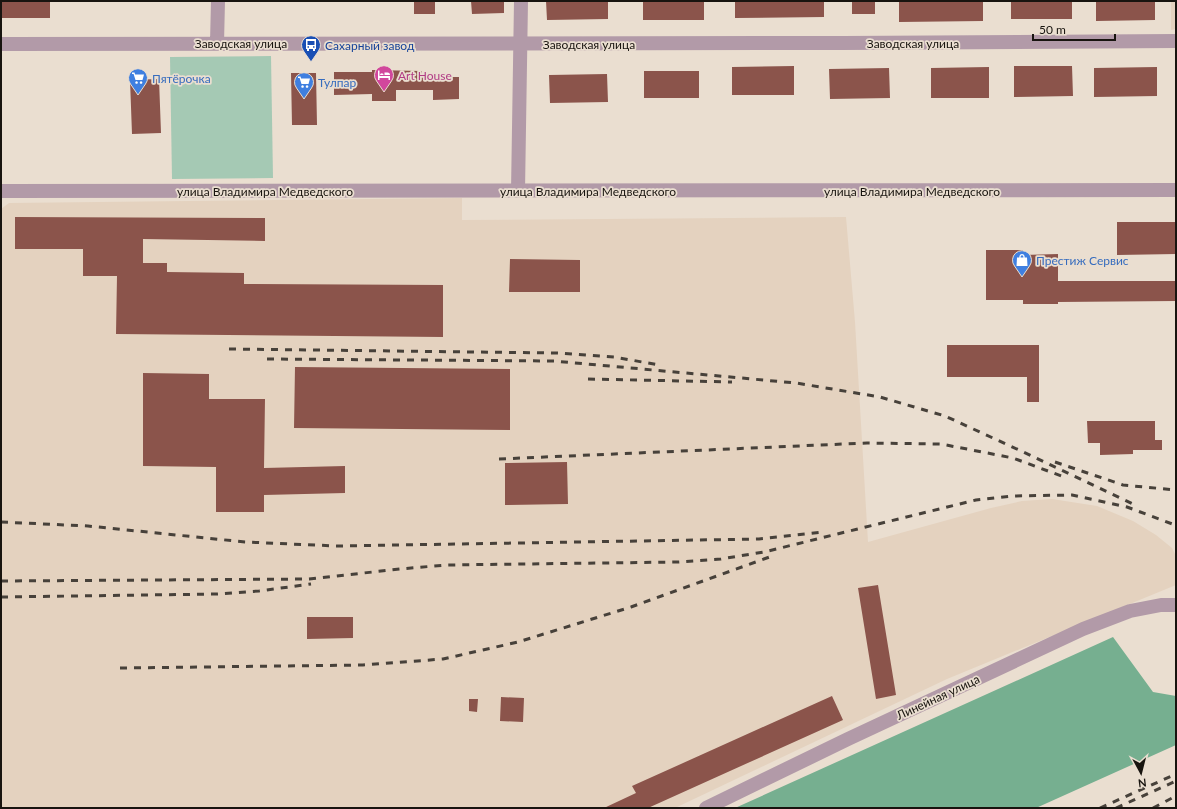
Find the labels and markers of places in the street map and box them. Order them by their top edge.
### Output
bus stop icon: Сахарный завод [300,34,322,62]
place label: Сахарный завод [325,38,415,53]
hotel icon: Art House [373,64,395,92]
supermarket icon: Пятёрочка [127,67,149,95]
place label: Art House [398,68,452,83]
place label: Пятёрочка [152,71,211,86]
supermarket icon: Тулпар [293,71,315,99]
place label: Тулпар [318,75,356,90]
shop icon: Престиж Сервис [1011,249,1033,277]
place label: Престиж Сервис [1036,253,1129,268]

